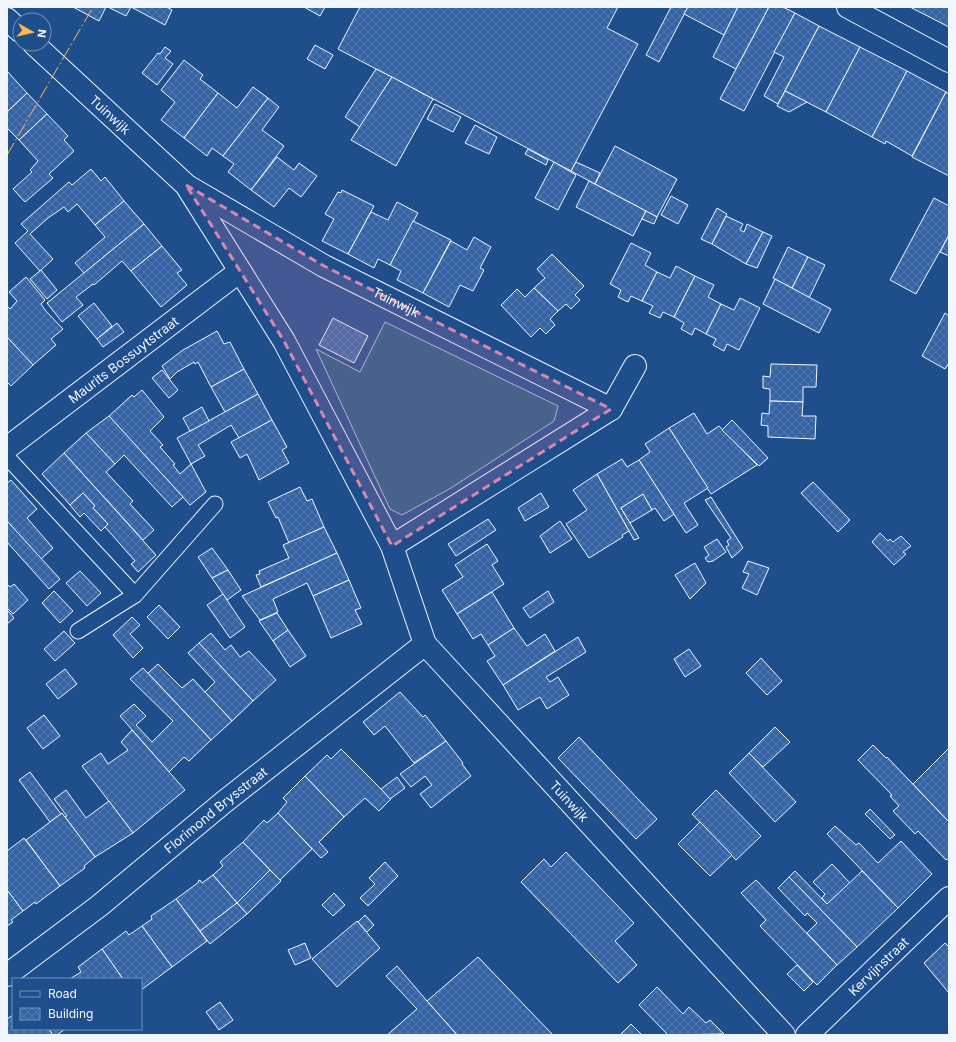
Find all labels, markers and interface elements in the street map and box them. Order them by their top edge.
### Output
north arrow [12,12,52,52]
text: N [34,28,49,39]
street label: Tuinwijk [86,92,134,138]
street label: Tuinwijk [370,284,422,320]
street label: Maurits Bossuytstraat [65,313,181,407]
street label: Florimond Brysstraat [161,763,270,857]
street label: Tuinwijk [546,777,592,825]
street label: Kervijnstraat [845,934,912,999]
legend [12,978,142,1030]
text: Road [48,986,77,1001]
text: Building [48,1006,93,1021]

